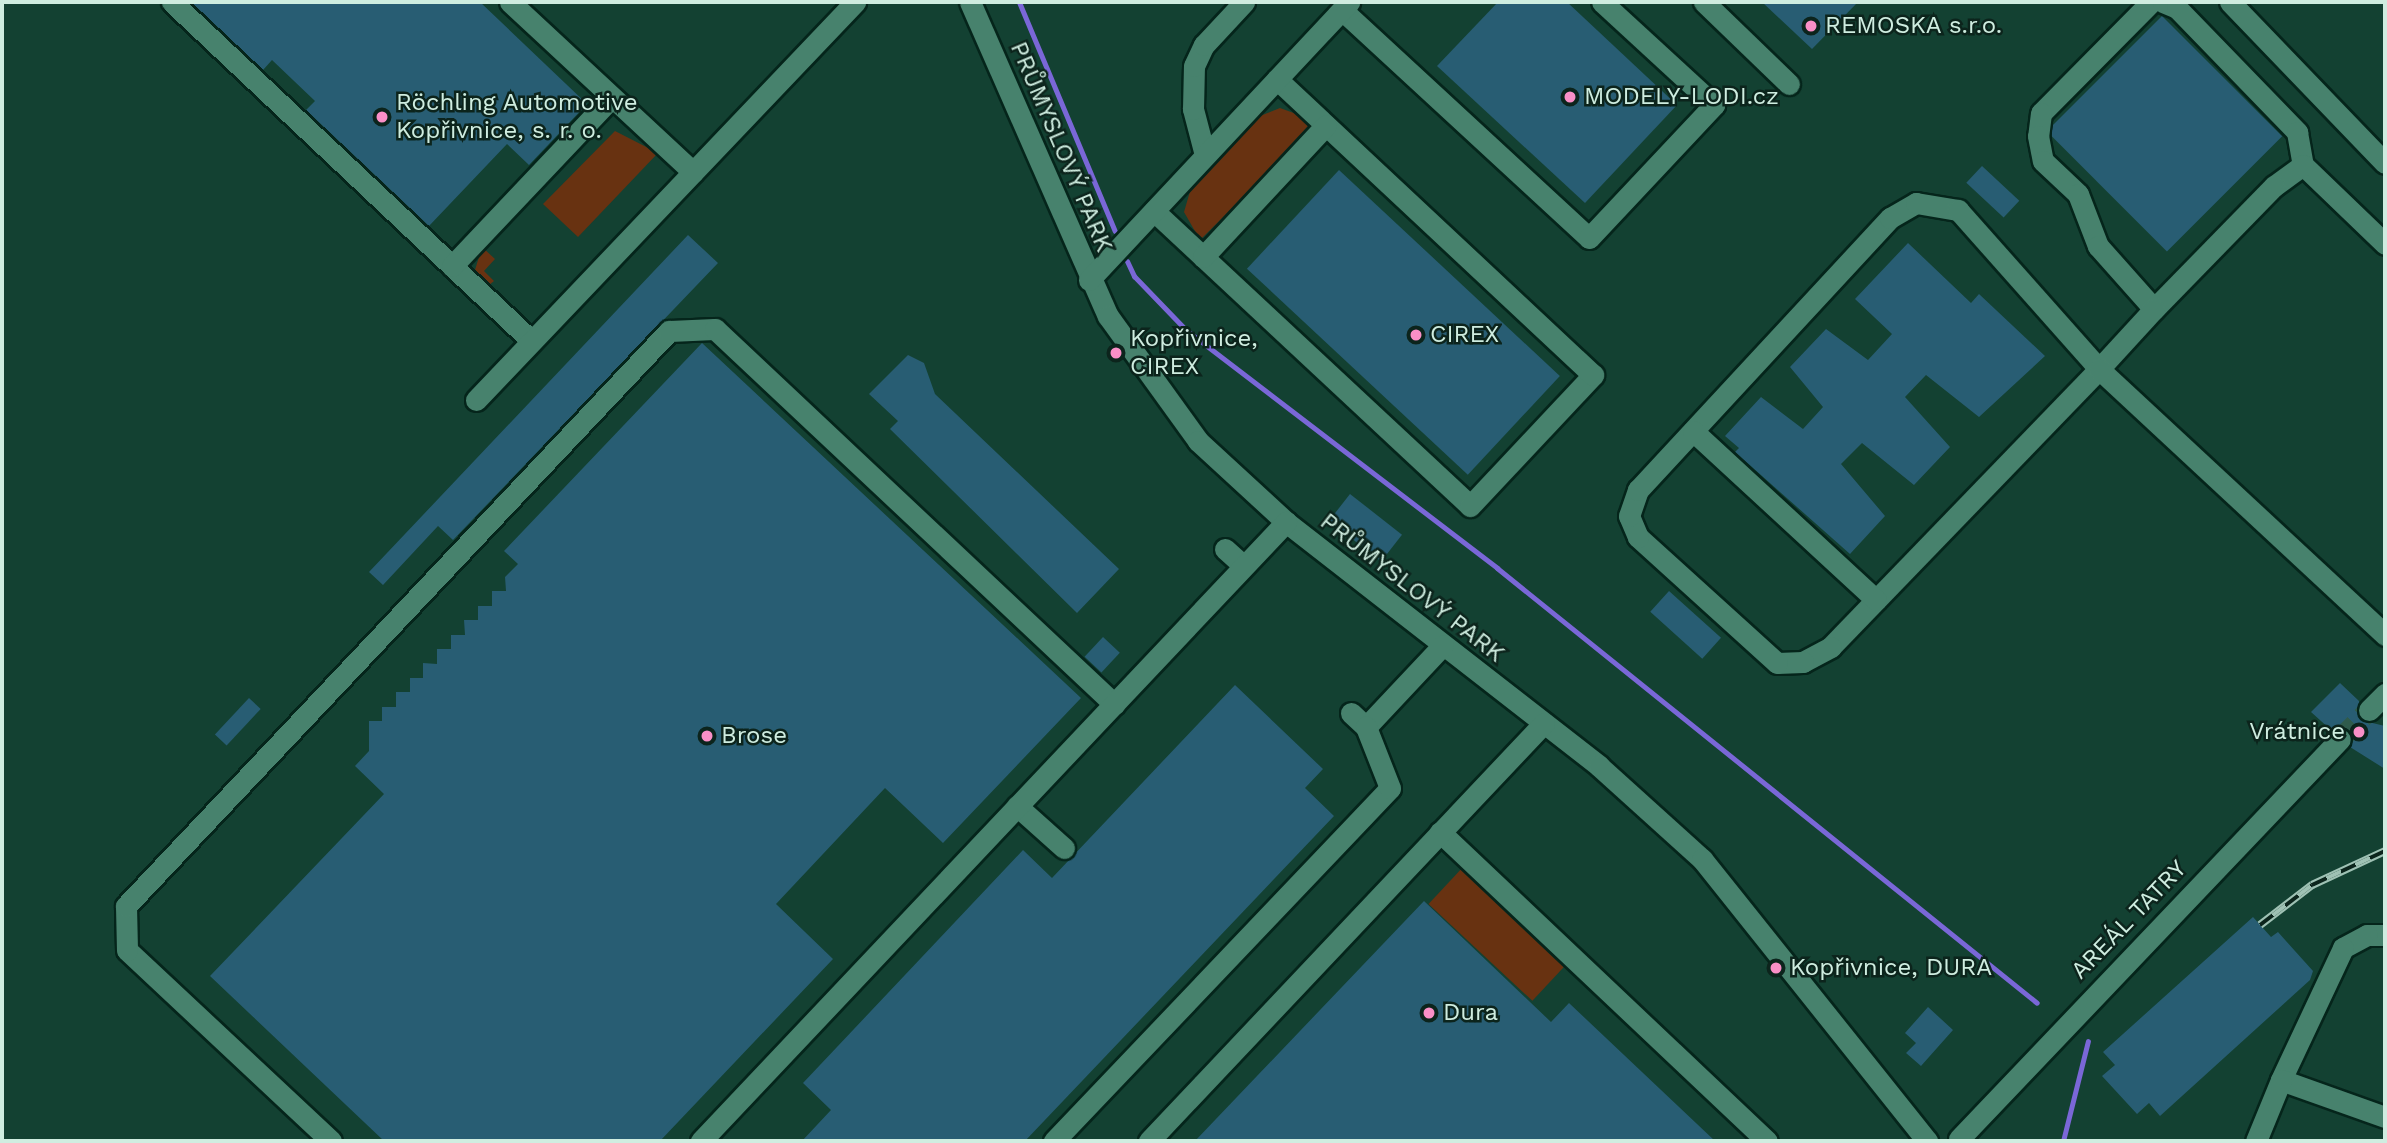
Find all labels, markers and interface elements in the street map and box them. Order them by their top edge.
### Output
place label: REMOSKA s.r.o. [1825,12,2003,40]
marker: REMOSKA s.r.o. [1803,18,1819,34]
street label: PRŮMYSLOVÝ PARK [1003,37,1119,257]
place label: MODELY-LODI.cz [1584,83,1779,111]
place label: Röchling Automotive Kopřivnice, s. r. o. [396,89,638,145]
marker: MODELY-LODI.cz [1562,89,1578,105]
marker: Röchling Automotive Kopřivnice, s. r. o. [374,109,390,125]
place label: CIREX [1430,321,1499,349]
place label: Kopřivnice, CIREX [1130,325,1258,381]
marker: CIREX [1408,327,1424,343]
marker: Kopřivnice, CIREX [1108,345,1124,361]
street label: PRŮMYSLOVÝ PARK [1314,507,1510,669]
place label: Vrátnice [2249,718,2345,746]
place label: Brose [721,722,787,750]
marker: Vrátnice [2351,724,2367,740]
marker: Brose [699,728,715,744]
street label: AREÁL TATRY [2065,854,2193,986]
place label: Kopřivnice, DURA [1790,954,1992,982]
marker: Kopřivnice, DURA [1768,960,1784,976]
place label: Dura [1443,999,1498,1027]
marker: Dura [1421,1005,1437,1021]

